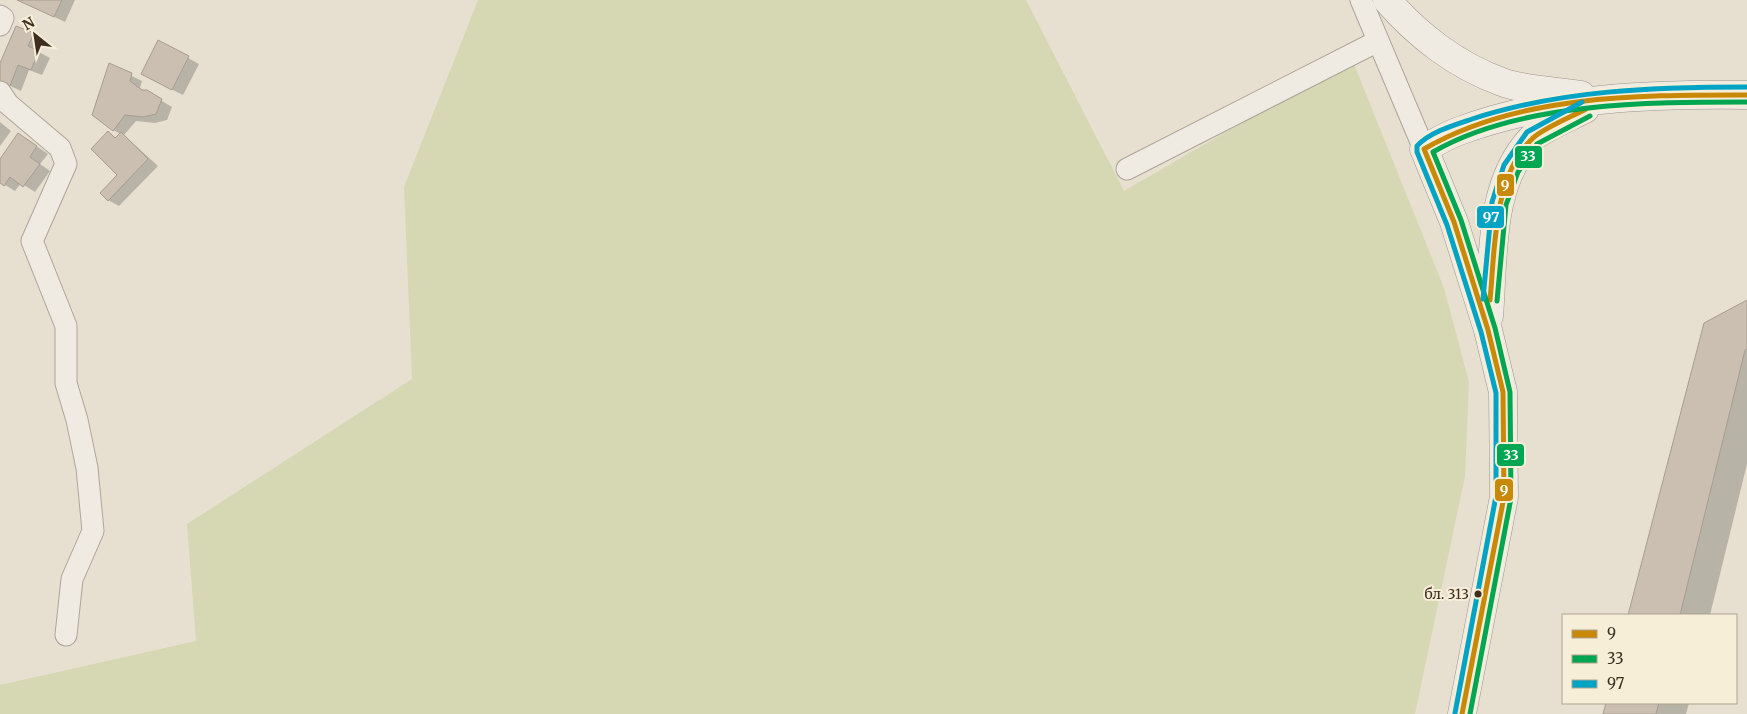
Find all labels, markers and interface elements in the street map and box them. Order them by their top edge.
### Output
north arrow [10,10,60,60]
text: N [19,13,38,34]
line badge: 33 [1514,145,1543,169]
text: 33 [1520,147,1536,165]
line badge: 9 [1496,173,1515,197]
text: 9 [1501,176,1509,194]
line badge: 97 [1476,205,1505,229]
text: 97 [1483,208,1499,226]
line badge: 33 [1496,443,1525,467]
text: 33 [1503,446,1519,464]
line badge: 9 [1494,478,1514,502]
text: 9 [1500,481,1508,499]
place label: бл. 313 [1425,585,1469,603]
marker: бл. 313 [1473,589,1483,599]
legend [1562,614,1737,704]
text: 9 [1607,624,1616,643]
text: 33 [1607,649,1624,668]
text: 97 [1607,674,1625,693]

